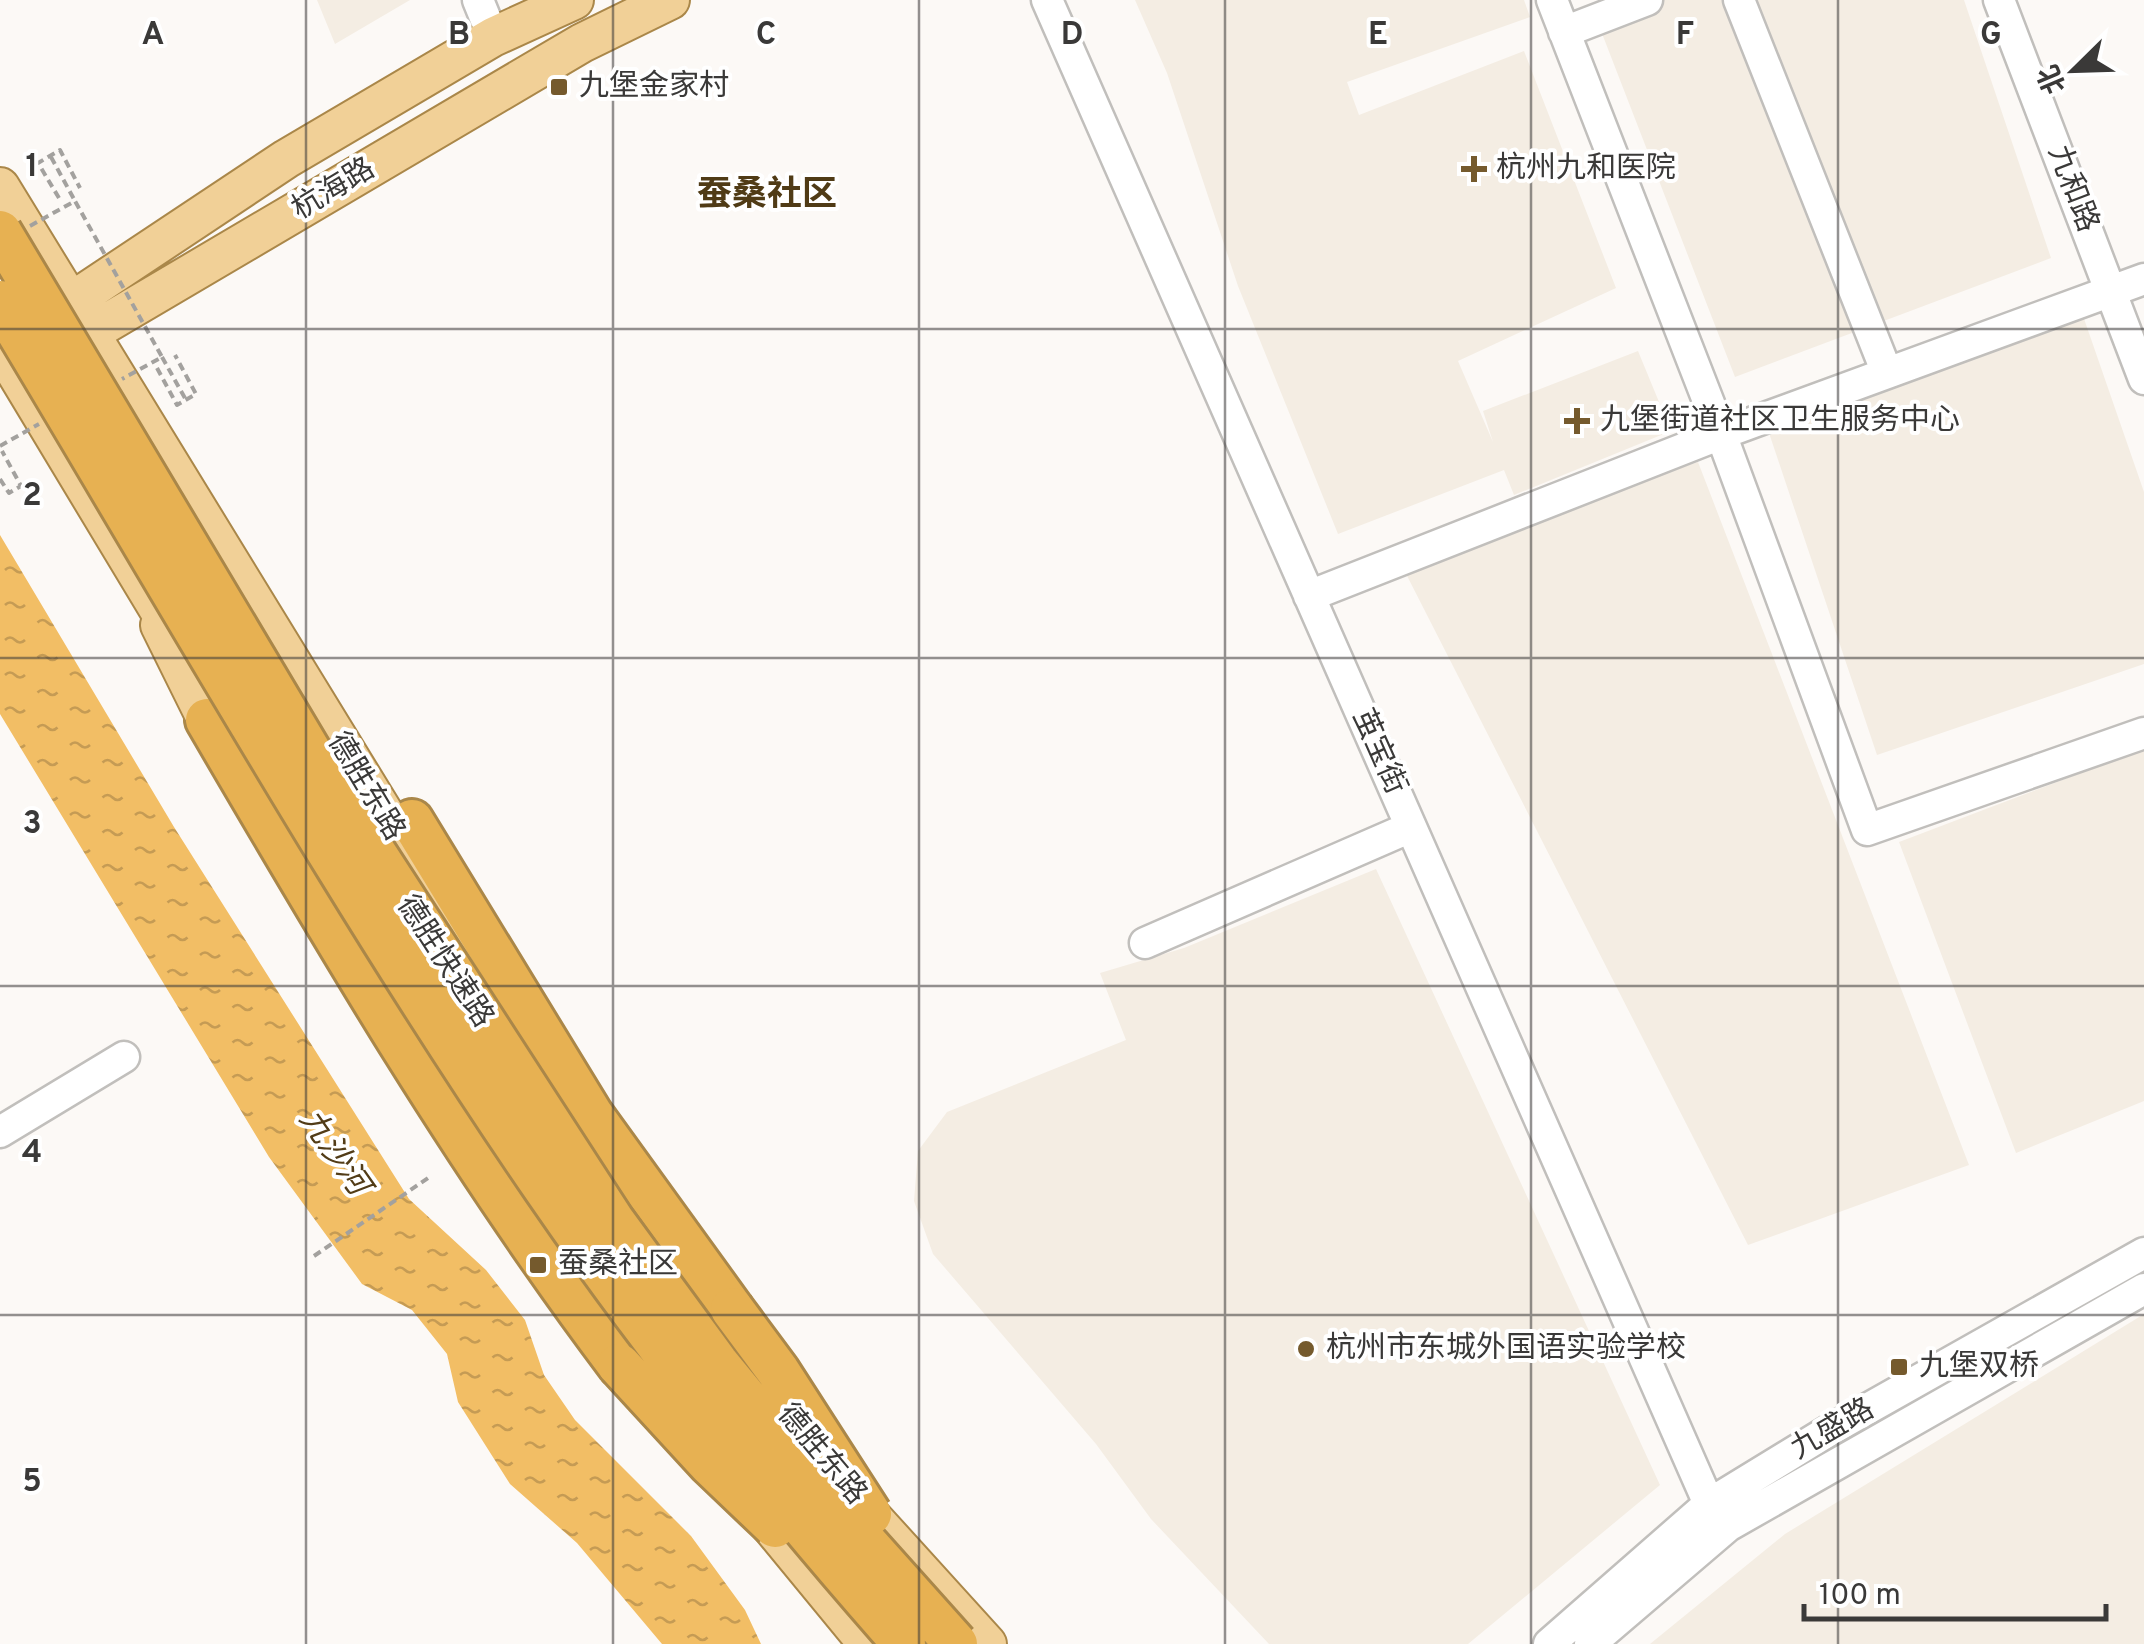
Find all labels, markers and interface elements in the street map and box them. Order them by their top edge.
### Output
text: A [142,16,164,56]
text: B [448,16,470,56]
text: C [756,16,776,56]
text: D [1061,16,1083,56]
text: E [1368,16,1388,56]
text: F [1676,16,1694,56]
text: G [1980,16,2002,56]
north arrow [2024,20,2124,120]
text: 北 [2032,59,2076,99]
place label: 九堡金家村 [579,69,729,106]
marker: 九堡金家村 [548,76,570,98]
street label: 九和路 [2039,140,2105,238]
text: 1 [26,148,38,188]
street label: 杭海路 [286,151,382,229]
place label: 杭州九和医院 [1496,151,1676,188]
marker: 杭州九和医院 [1461,156,1487,182]
district label: 蚕桑社区 [697,174,837,218]
place label: 九堡街道社区卫生服务中心 [1600,403,1960,440]
marker: 九堡街道社区卫生服务中心 [1564,408,1590,434]
text: 2 [22,477,42,517]
street label: 茧宝街 [1343,703,1413,801]
street label: 德胜东路 [318,726,412,848]
text: 3 [22,805,42,845]
street label: 德胜快速路 [388,889,500,1035]
water label: 九沙河 [289,1102,380,1209]
text: 4 [22,1134,42,1174]
place label: 蚕桑社区 [558,1247,678,1284]
marker: 蚕桑社区 [527,1254,549,1276]
place label: 杭州市东城外国语实验学校 [1326,1331,1686,1368]
marker: 杭州市东城外国语实验学校 [1295,1338,1317,1360]
place label: 九堡双桥 [1919,1349,2039,1386]
marker: 九堡双桥 [1888,1356,1910,1378]
street label: 九盛路 [1785,1391,1881,1469]
street label: 德胜东路 [768,1397,874,1513]
text: 5 [22,1463,42,1503]
scale bar [1804,1559,2106,1621]
text: 100 m [1819,1578,1901,1615]

